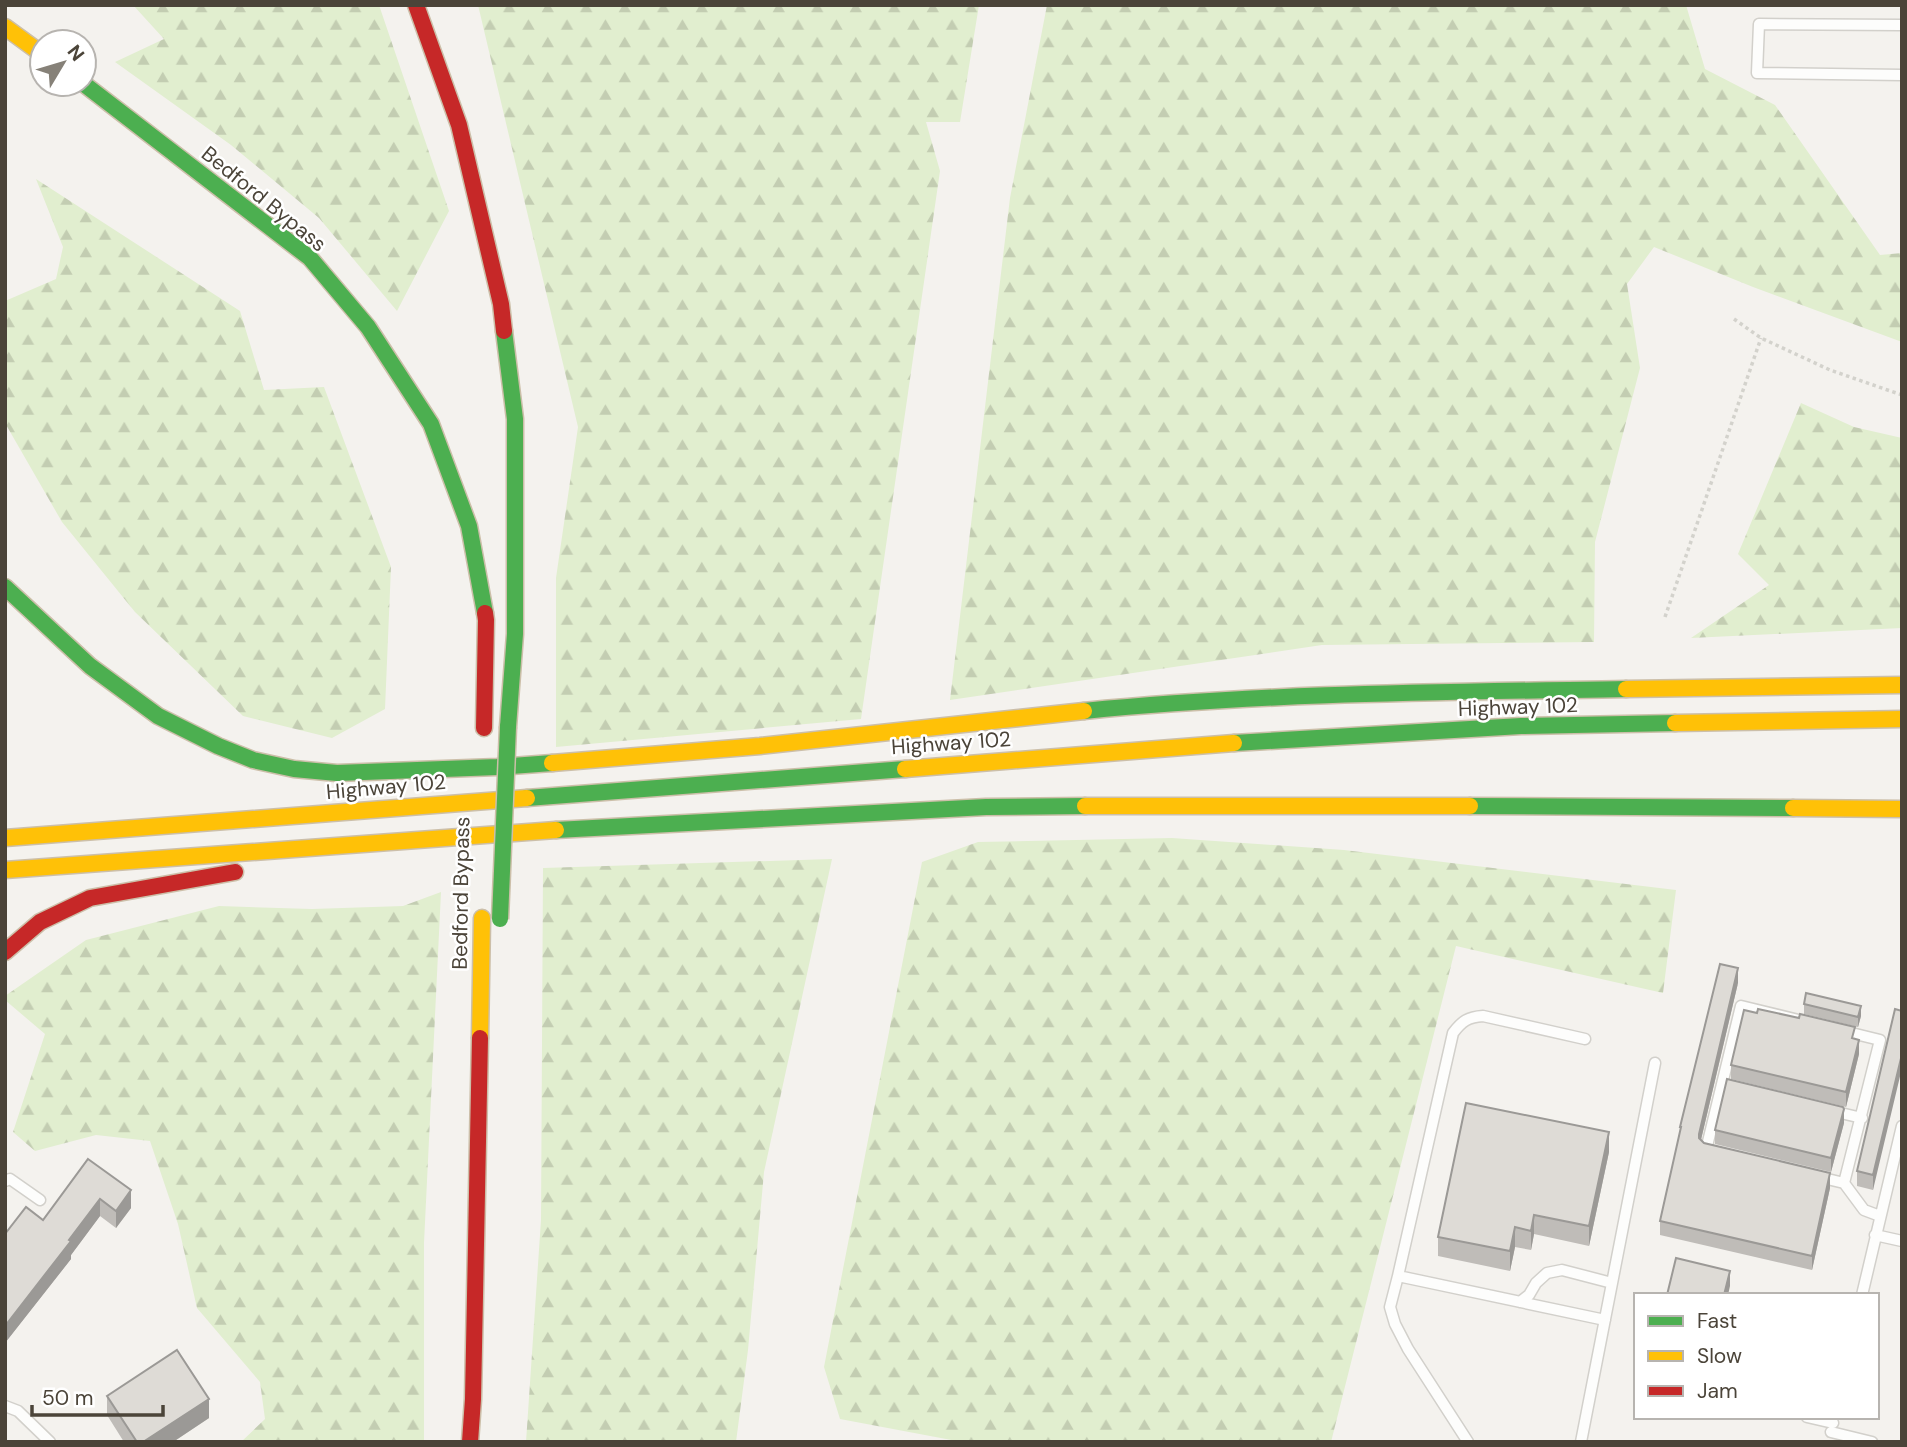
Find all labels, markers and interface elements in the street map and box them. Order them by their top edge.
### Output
north arrow [28,28,98,98]
text: N [62,40,90,66]
street label: Bedford Bypass [196,140,332,258]
street label: Highway 102 [1458,691,1578,723]
street label: Highway 102 [890,725,1012,761]
street label: Highway 102 [325,768,447,806]
street label: Bedford Bypass [446,816,476,970]
legend [1634,1293,1879,1419]
text: Fast [1697,1307,1737,1335]
text: Slow [1697,1342,1742,1370]
scale bar [32,1374,163,1418]
text: Jam [1697,1377,1738,1405]
text: 50 m [42,1384,93,1412]

